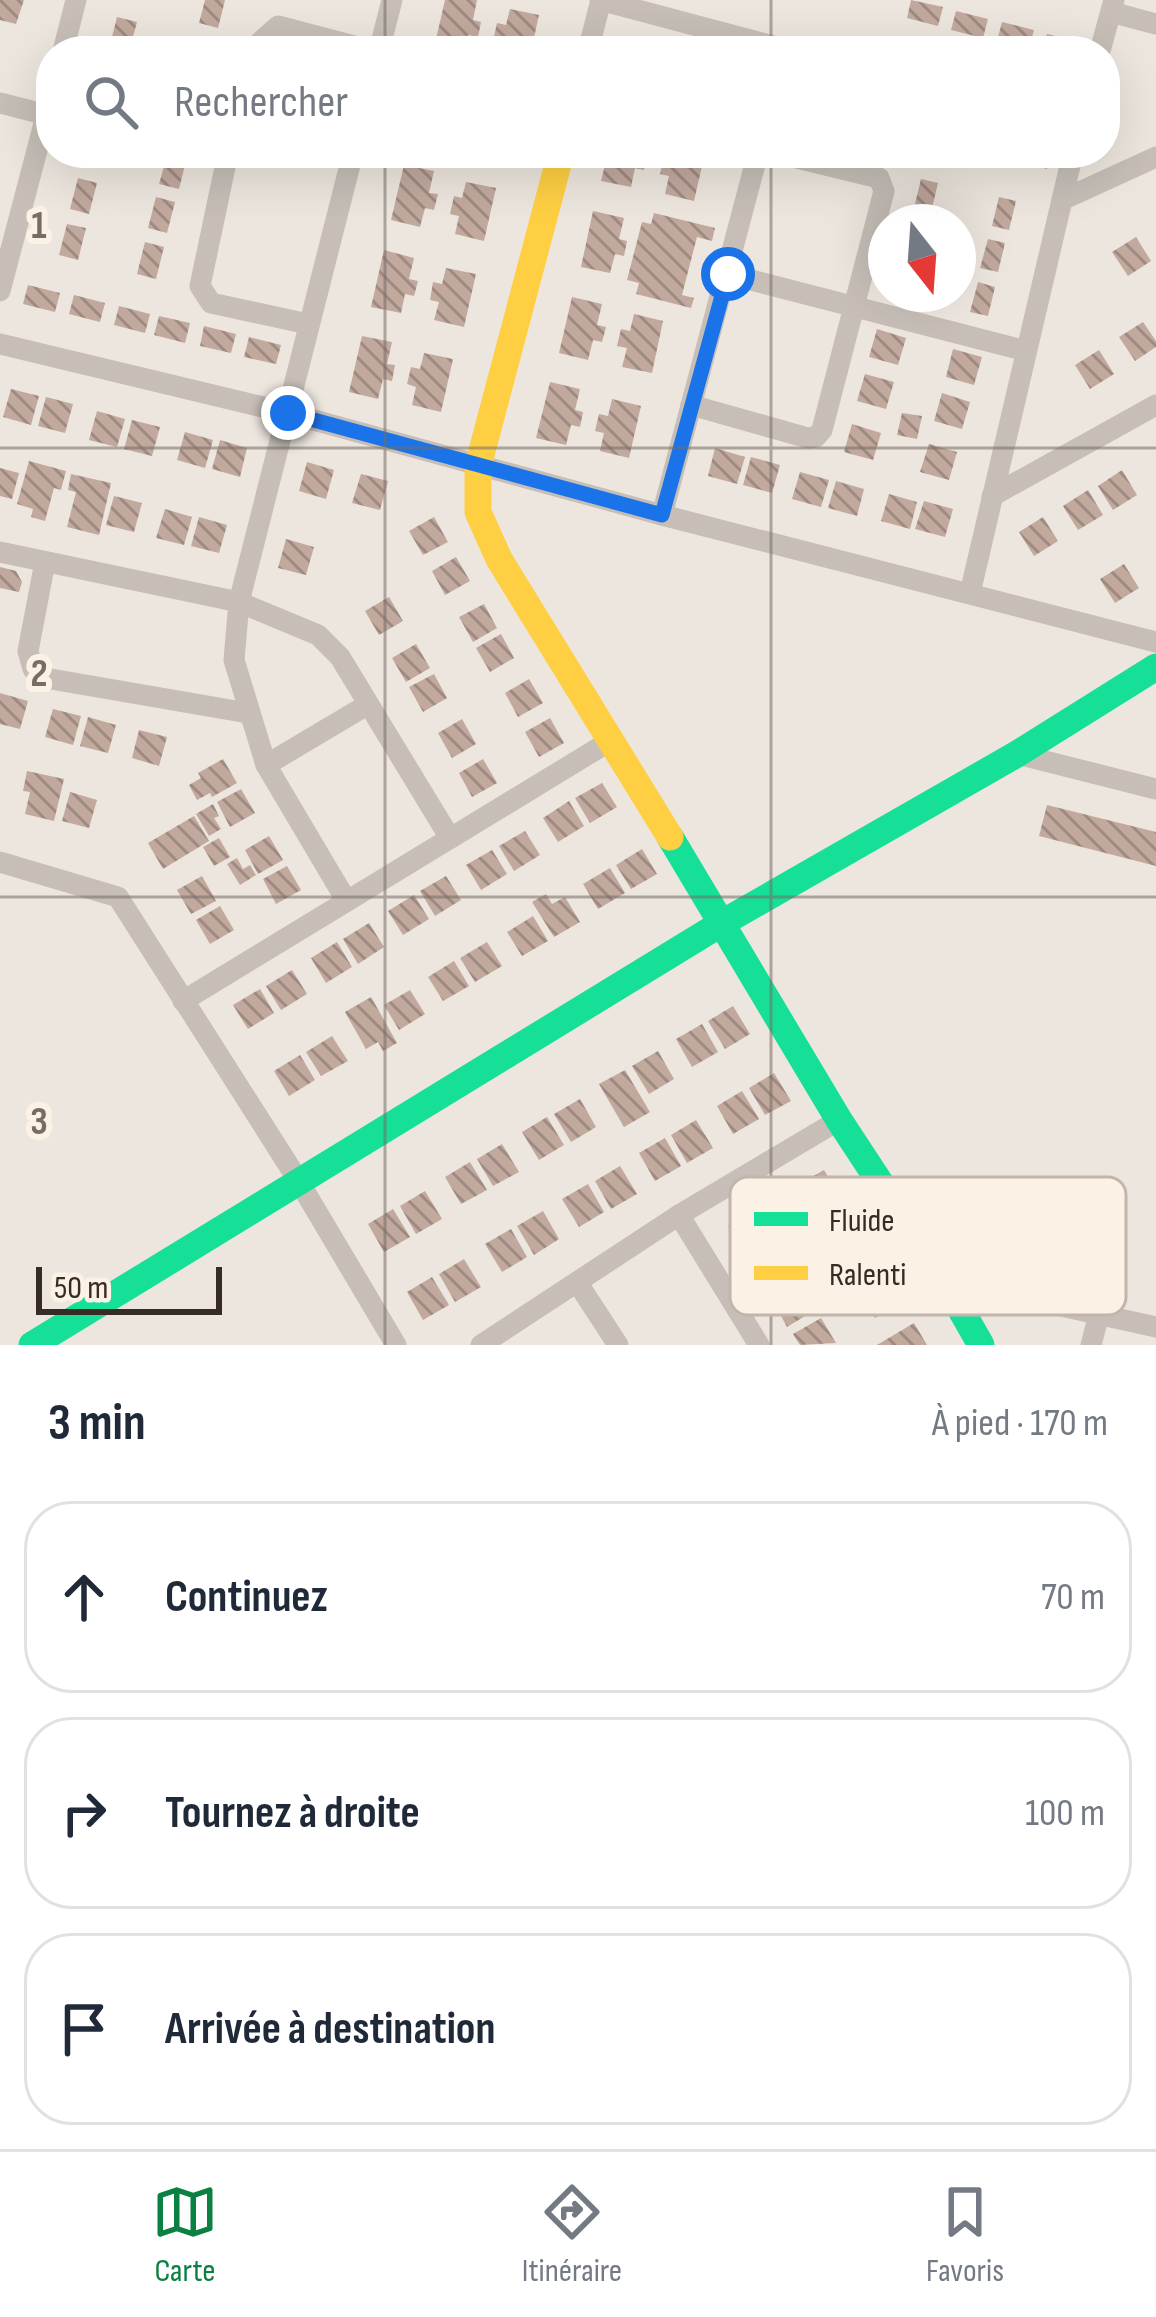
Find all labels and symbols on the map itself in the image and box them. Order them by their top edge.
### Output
text: 1 [31,203,47,250]
north arrow [868,204,976,312]
route start [701,247,755,301]
route end [261,386,315,440]
text: 2 [30,651,48,698]
text: 3 [30,1099,48,1146]
legend [730,1177,1126,1315]
text: Fluide [829,1201,895,1241]
text: Ralenti [829,1255,906,1295]
scale bar [36,1261,222,1314]

